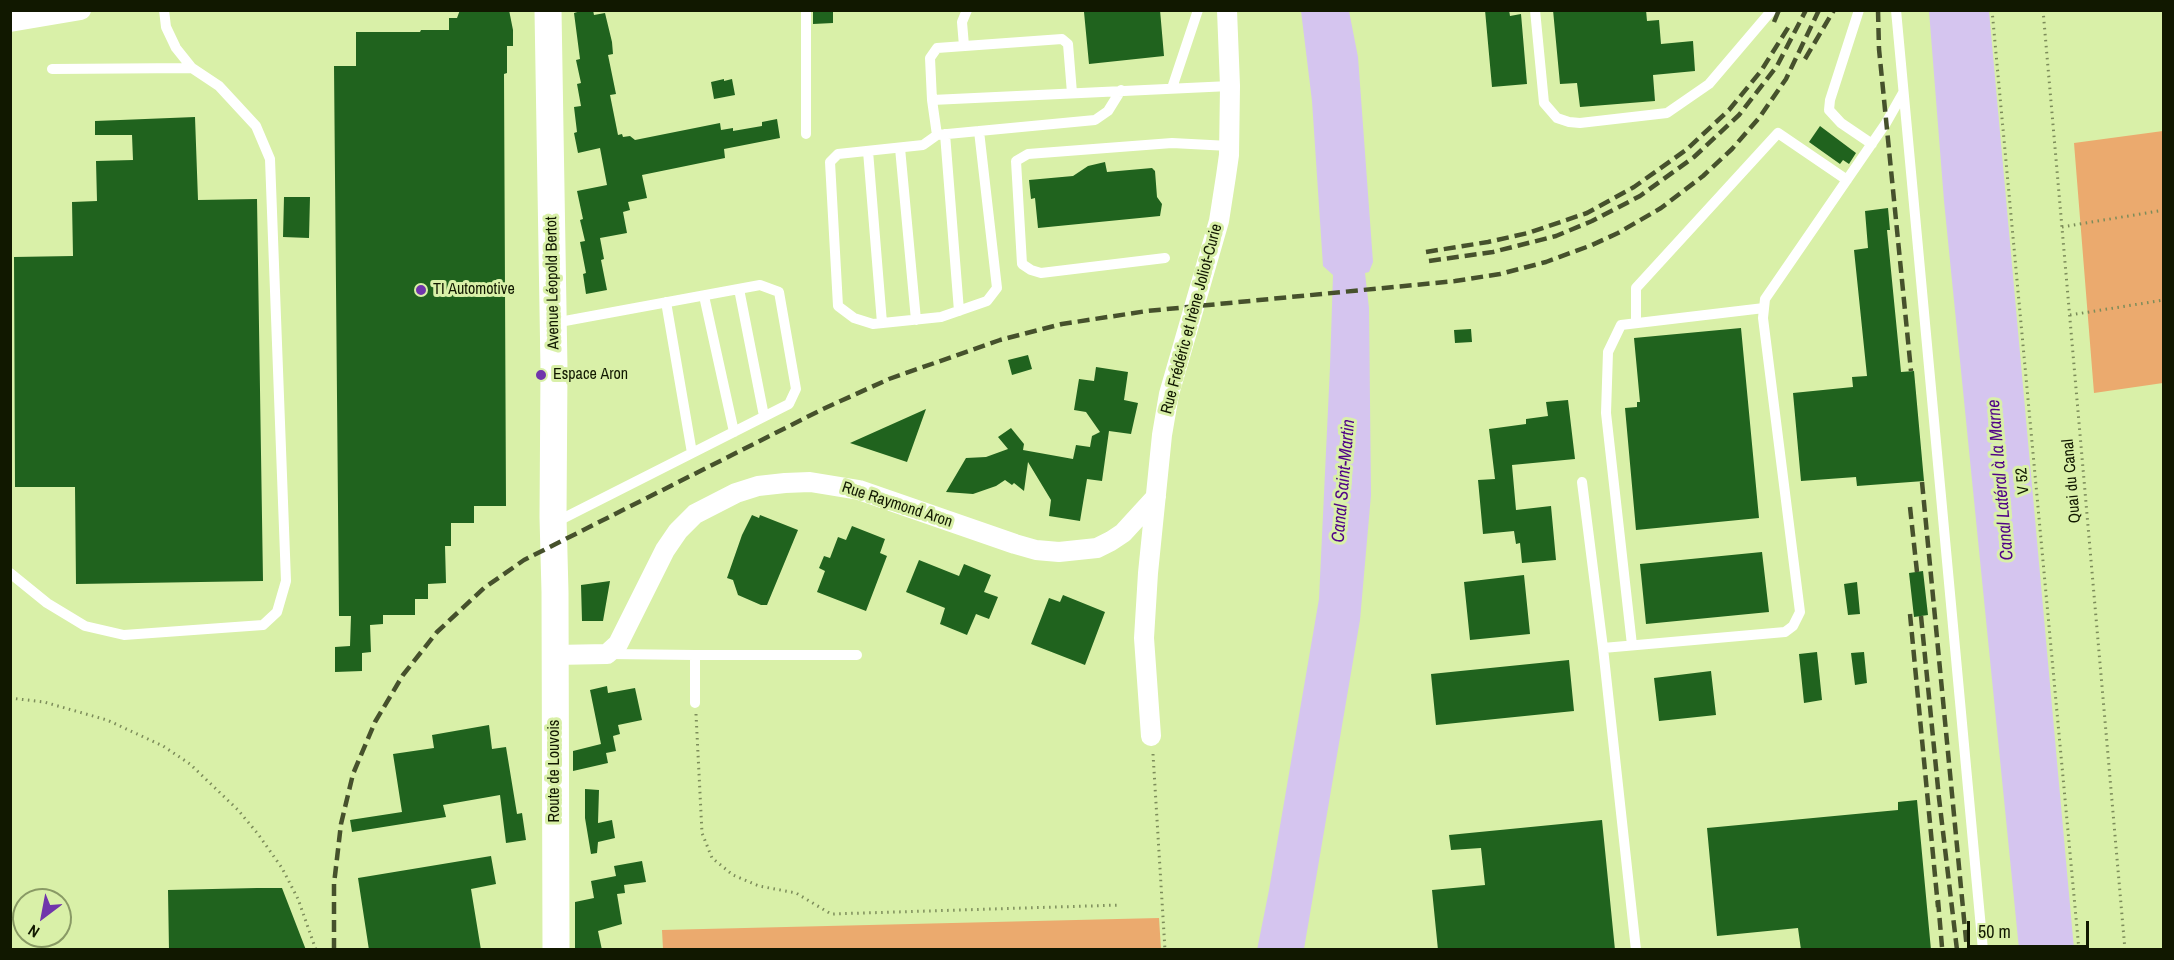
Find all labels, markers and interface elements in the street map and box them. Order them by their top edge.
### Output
street label: Avenue Léopold Bertot [542,216,564,350]
street label: Rue Frédéric et Irène Joliot-Curie [1157,222,1227,416]
place label: TI Automotive [433,280,515,300]
marker: TI Automotive [414,283,428,297]
place label: Espace Aron [553,365,628,385]
marker: Espace Aron [534,368,548,382]
water label: Canal Latéral à la Marne [1983,399,2019,561]
water label: Canal Saint-Martin [1328,418,1360,544]
street label: Quai du Canal [2059,438,2085,524]
street label: V 52 [2012,467,2034,495]
street label: Rue Raymond Aron [839,478,955,532]
street label: Route de Louvois [545,720,565,822]
north arrow [12,888,72,948]
scale bar [1970,909,2092,947]
text: 50 m [1978,919,2011,944]
text: N [24,920,43,943]

